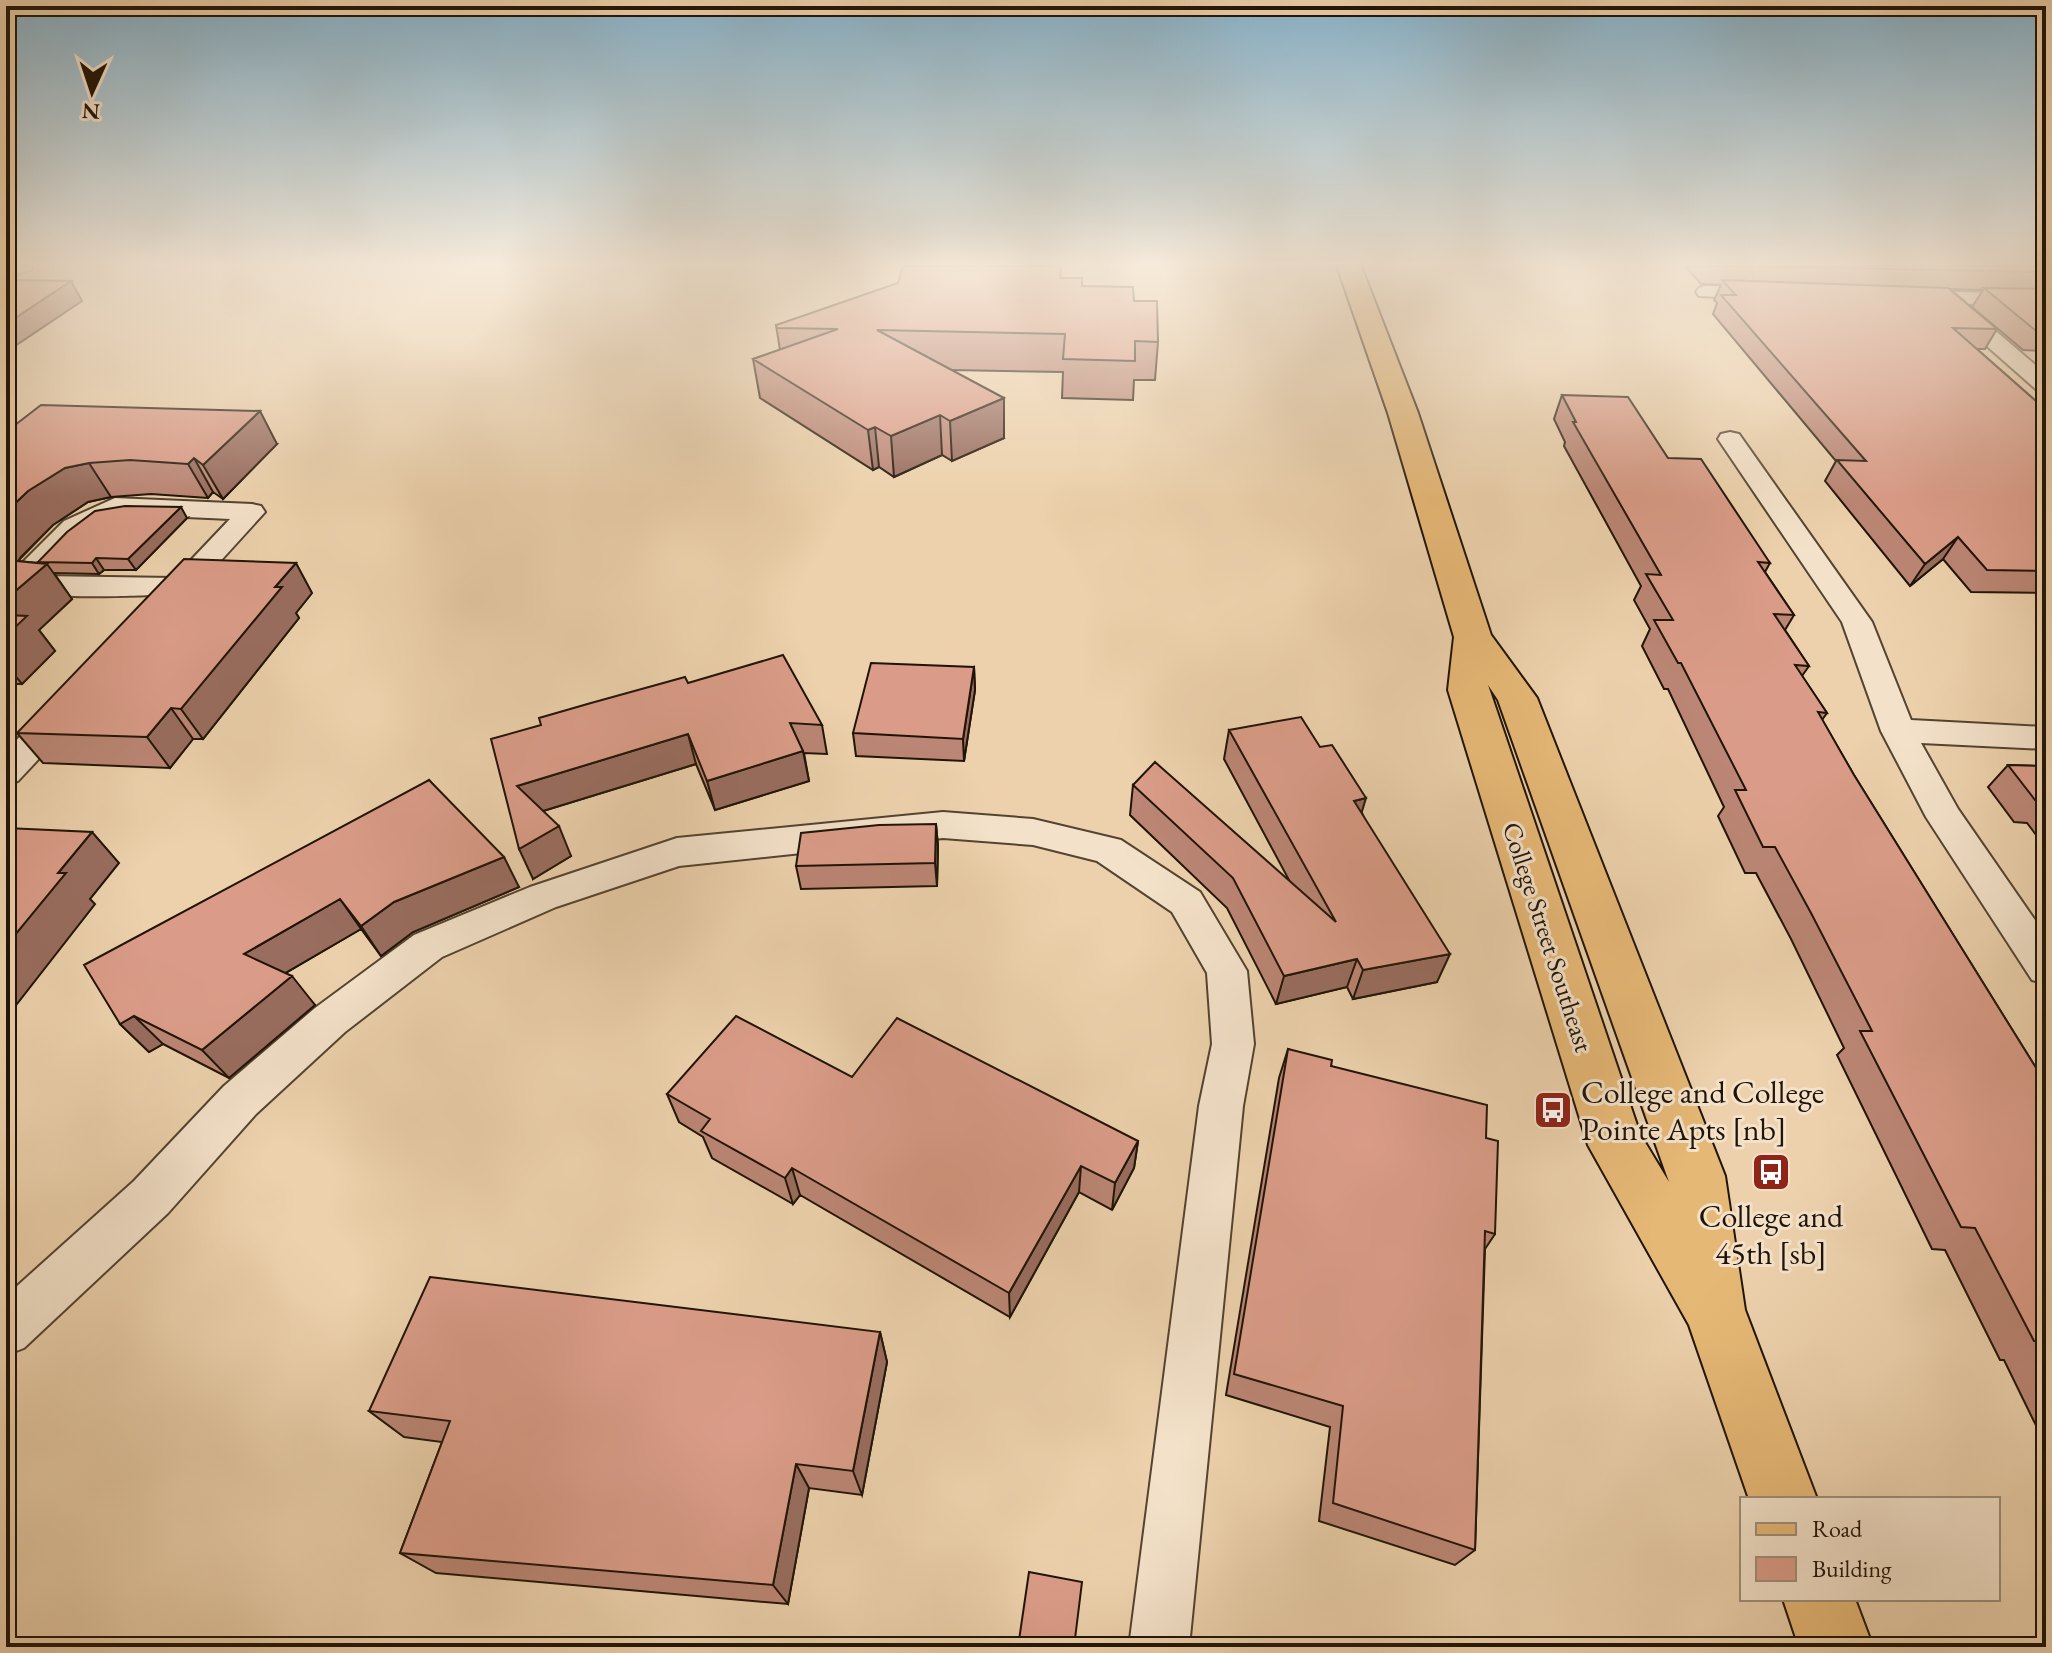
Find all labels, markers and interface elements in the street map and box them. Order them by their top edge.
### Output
north arrow [52,52,132,132]
text: N [81,97,101,126]
street label: College Street Southeast [1495,818,1601,1056]
place label: College and College Pointe Apts [nb] [1581,1071,1824,1150]
bus stop icon: College and College Pointe Apts [nb] [1532,1089,1574,1131]
bus stop icon: College and 45th [sb] [1750,1151,1792,1193]
place label: College and 45th [sb] [1699,1195,1844,1274]
legend [1740,1497,2000,1601]
text: Road [1812,1513,1863,1544]
text: Building [1812,1553,1892,1584]

